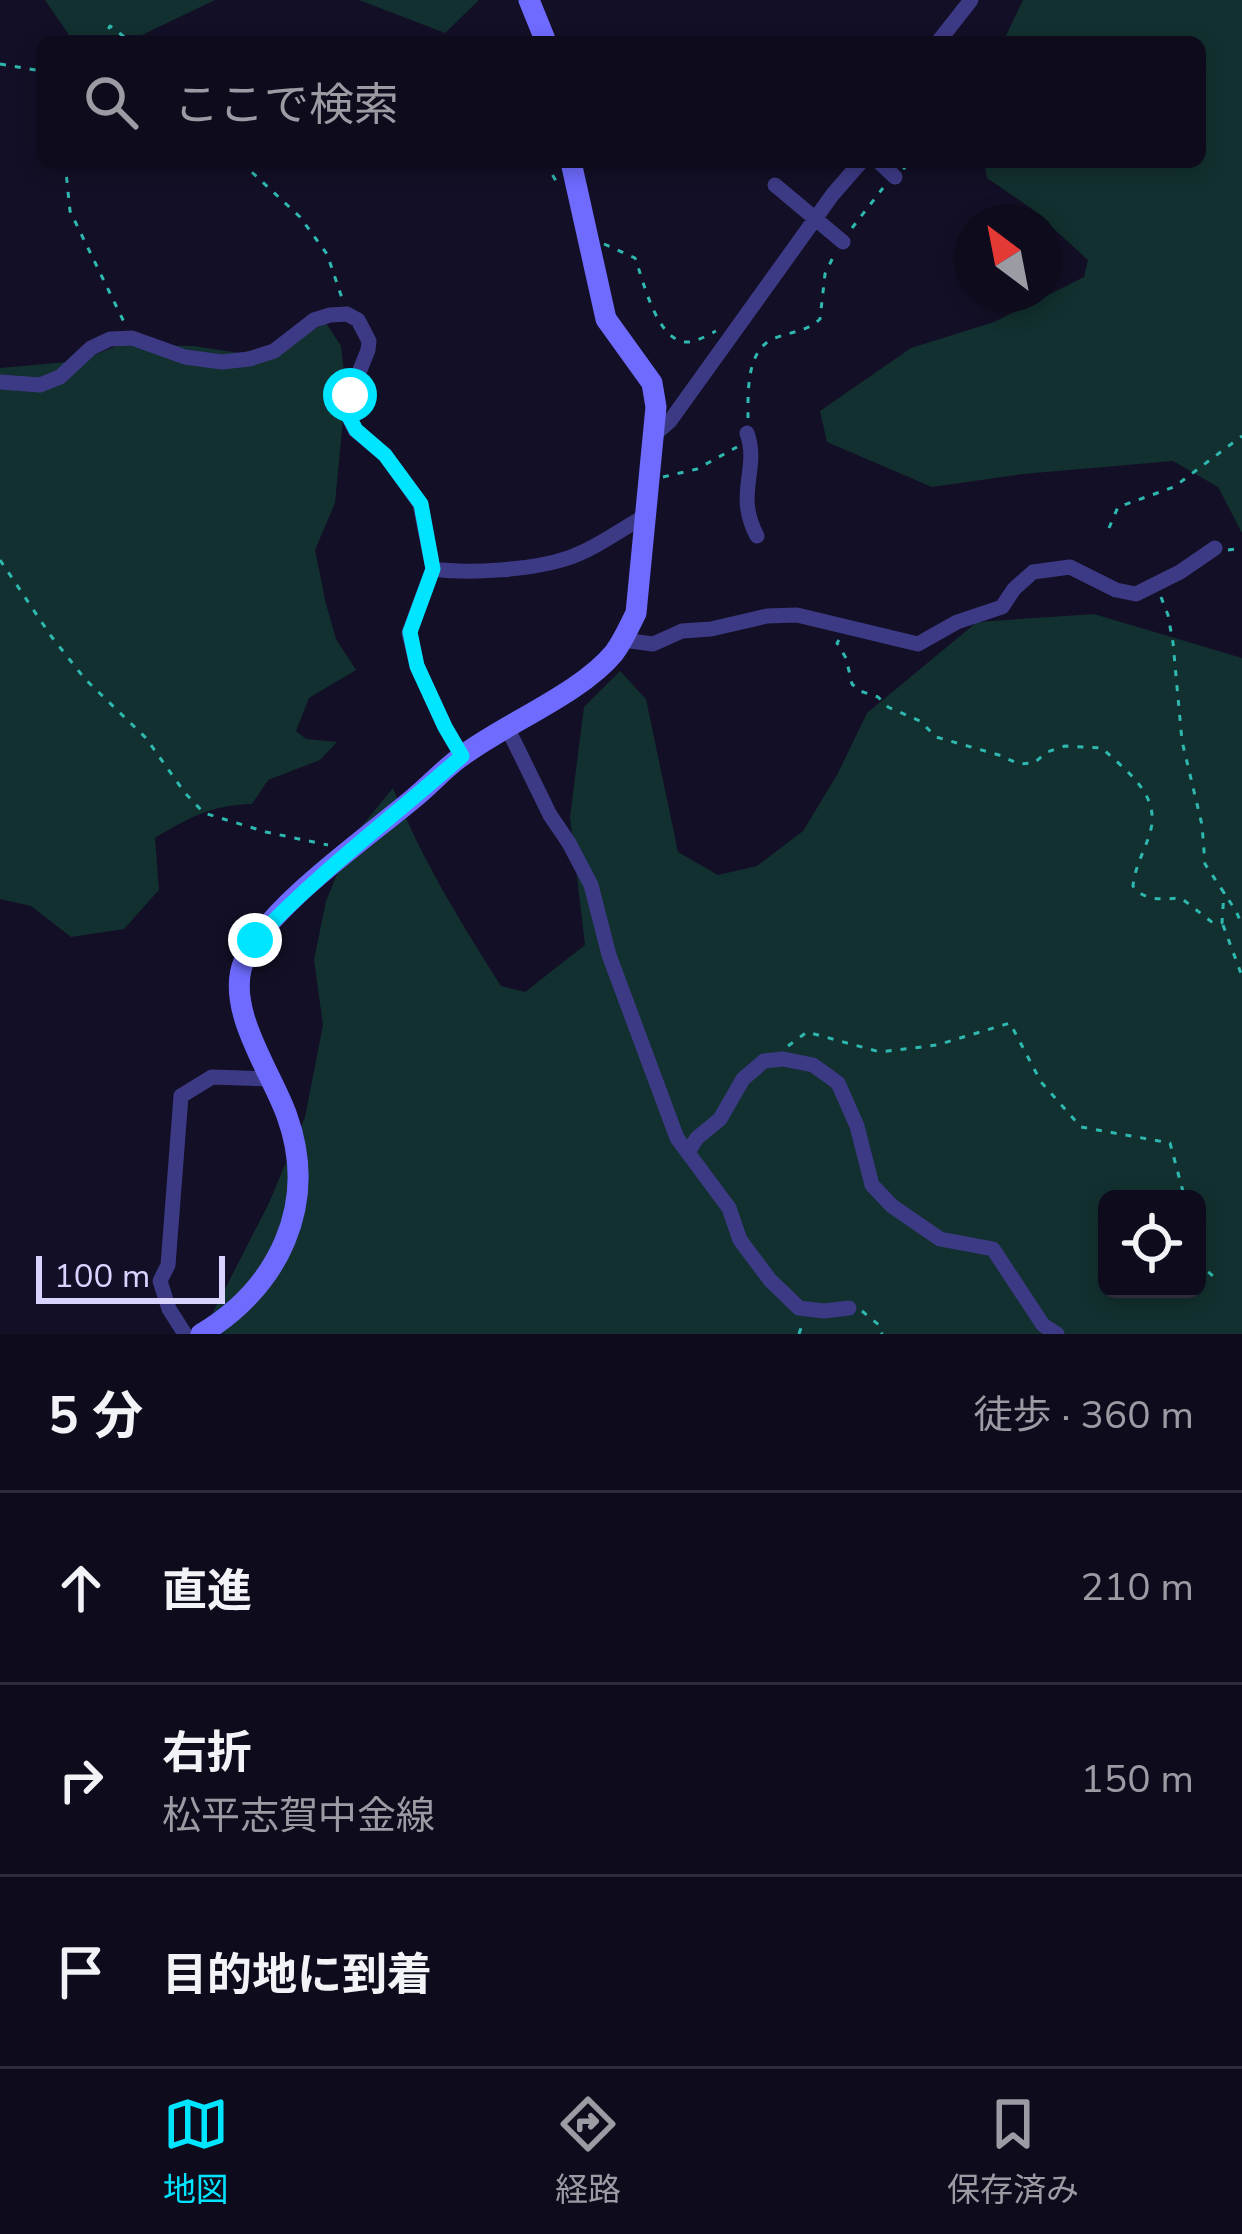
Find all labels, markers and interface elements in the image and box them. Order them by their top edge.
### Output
search box [36,36,1206,168]
icon: search [78,69,144,135]
text: ここで検索 [174,75,399,136]
north arrow [954,204,1062,312]
route start [323,368,377,422]
route end [228,913,282,967]
map controls [1098,1190,1206,1298]
button: locate [1098,1190,1206,1298]
scale bar [36,1250,225,1303]
text: 100 m [54,1254,150,1299]
text: 5 分 [48,1381,143,1451]
text: 徒歩 · 360 m [973,1389,1194,1442]
icon: ahead [48,1555,114,1621]
text: 直進 [162,1561,252,1622]
text: 210 m [1080,1561,1194,1614]
text: 右折 [162,1723,252,1784]
icon: right [48,1747,114,1813]
text: 150 m [1080,1753,1194,1806]
text: 松平志賀中金線 [162,1790,435,1843]
icon: arrive [48,1939,114,2005]
text: 目的地に到着 [162,1945,432,2006]
tab: 地図 [163,2091,229,2213]
tab: 経路 [555,2091,621,2213]
tab: 保存済み [947,2091,1079,2213]

